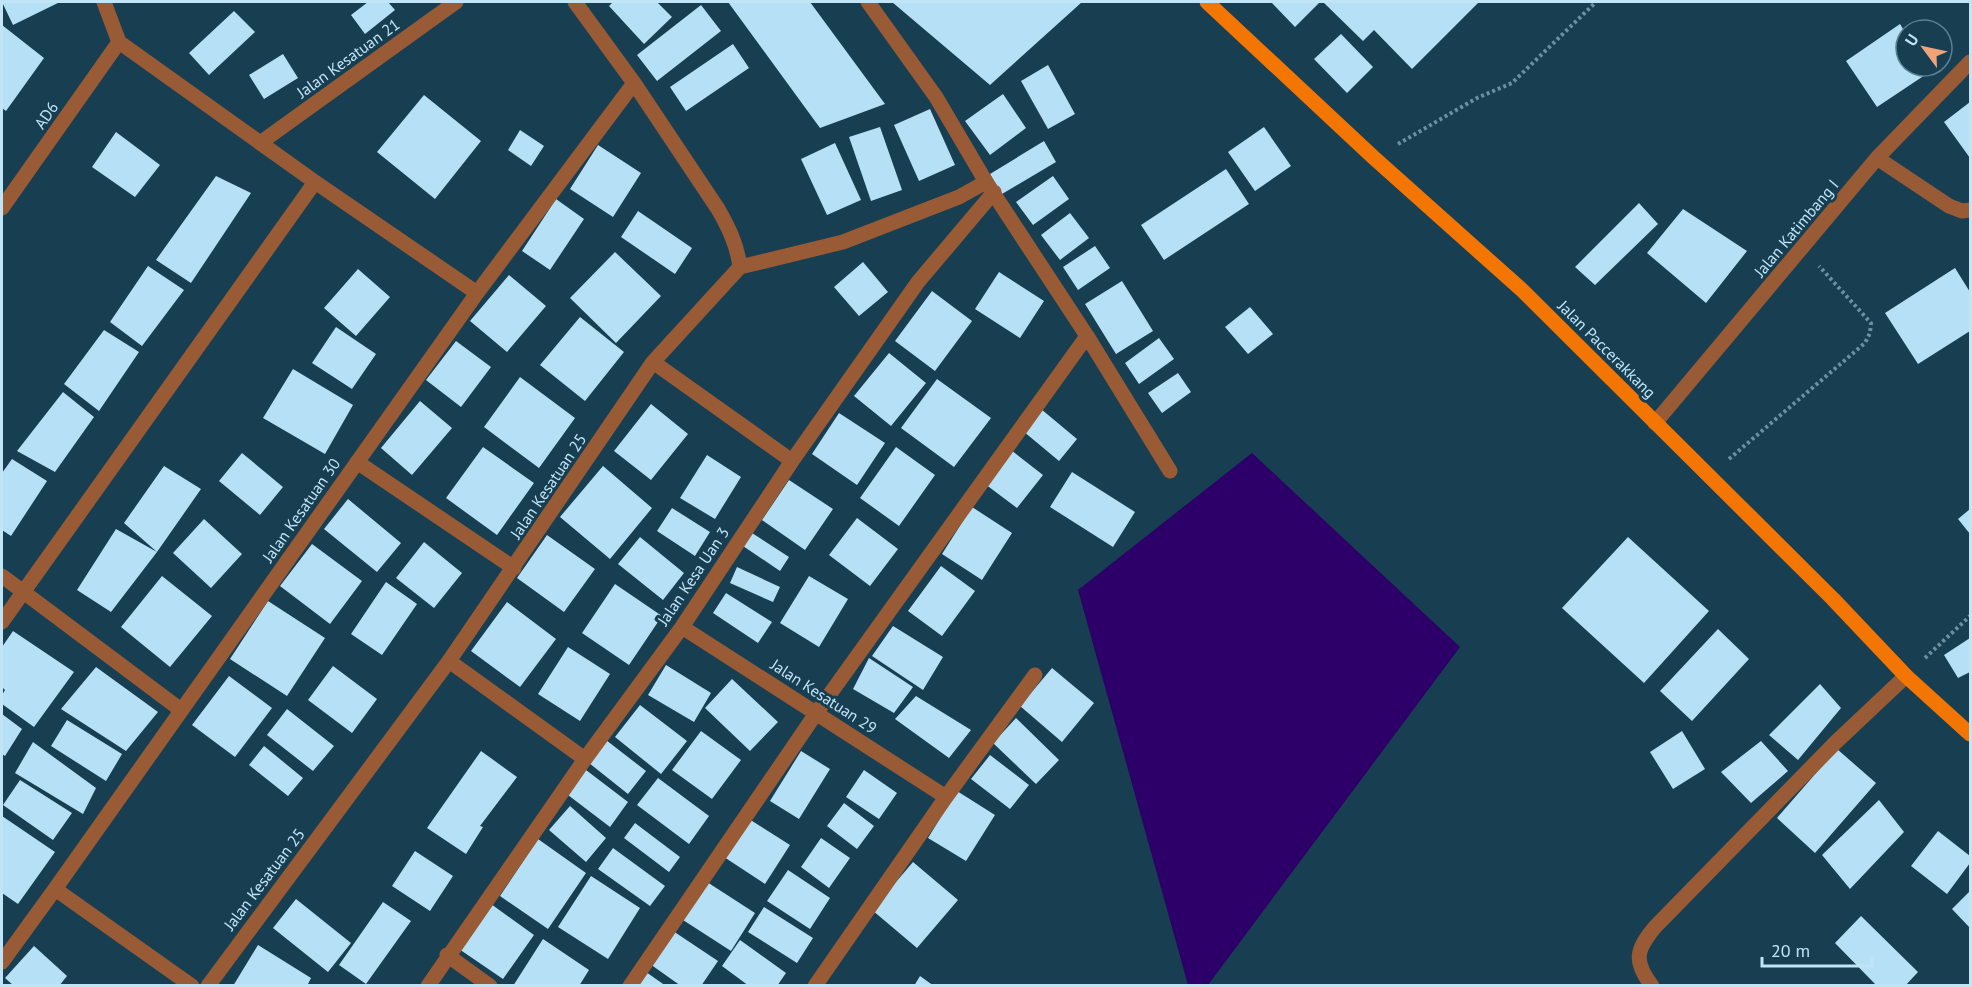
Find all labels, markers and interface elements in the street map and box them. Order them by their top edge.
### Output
street label: Jalan Kesatuan 21 [292,14,403,103]
north arrow [1894,18,1954,78]
text: U [1900,30,1923,49]
street label: AD6 [30,98,62,132]
street label: Jalan Katimbang I [1749,175,1843,282]
street label: Jalan Paccerakkang [1553,295,1660,402]
street label: Jalan Kesatuan 25 [505,430,591,543]
street label: Jalan Kesatuan 30 [257,454,344,567]
street label: Jalan Kesa Uan 3 [652,523,733,630]
street label: Jalan Kesatuan 29 [766,654,881,738]
street label: Jalan Kesatuan 25 [219,824,309,935]
scale bar [1762,930,1872,968]
text: 20 m [1771,939,1810,962]

